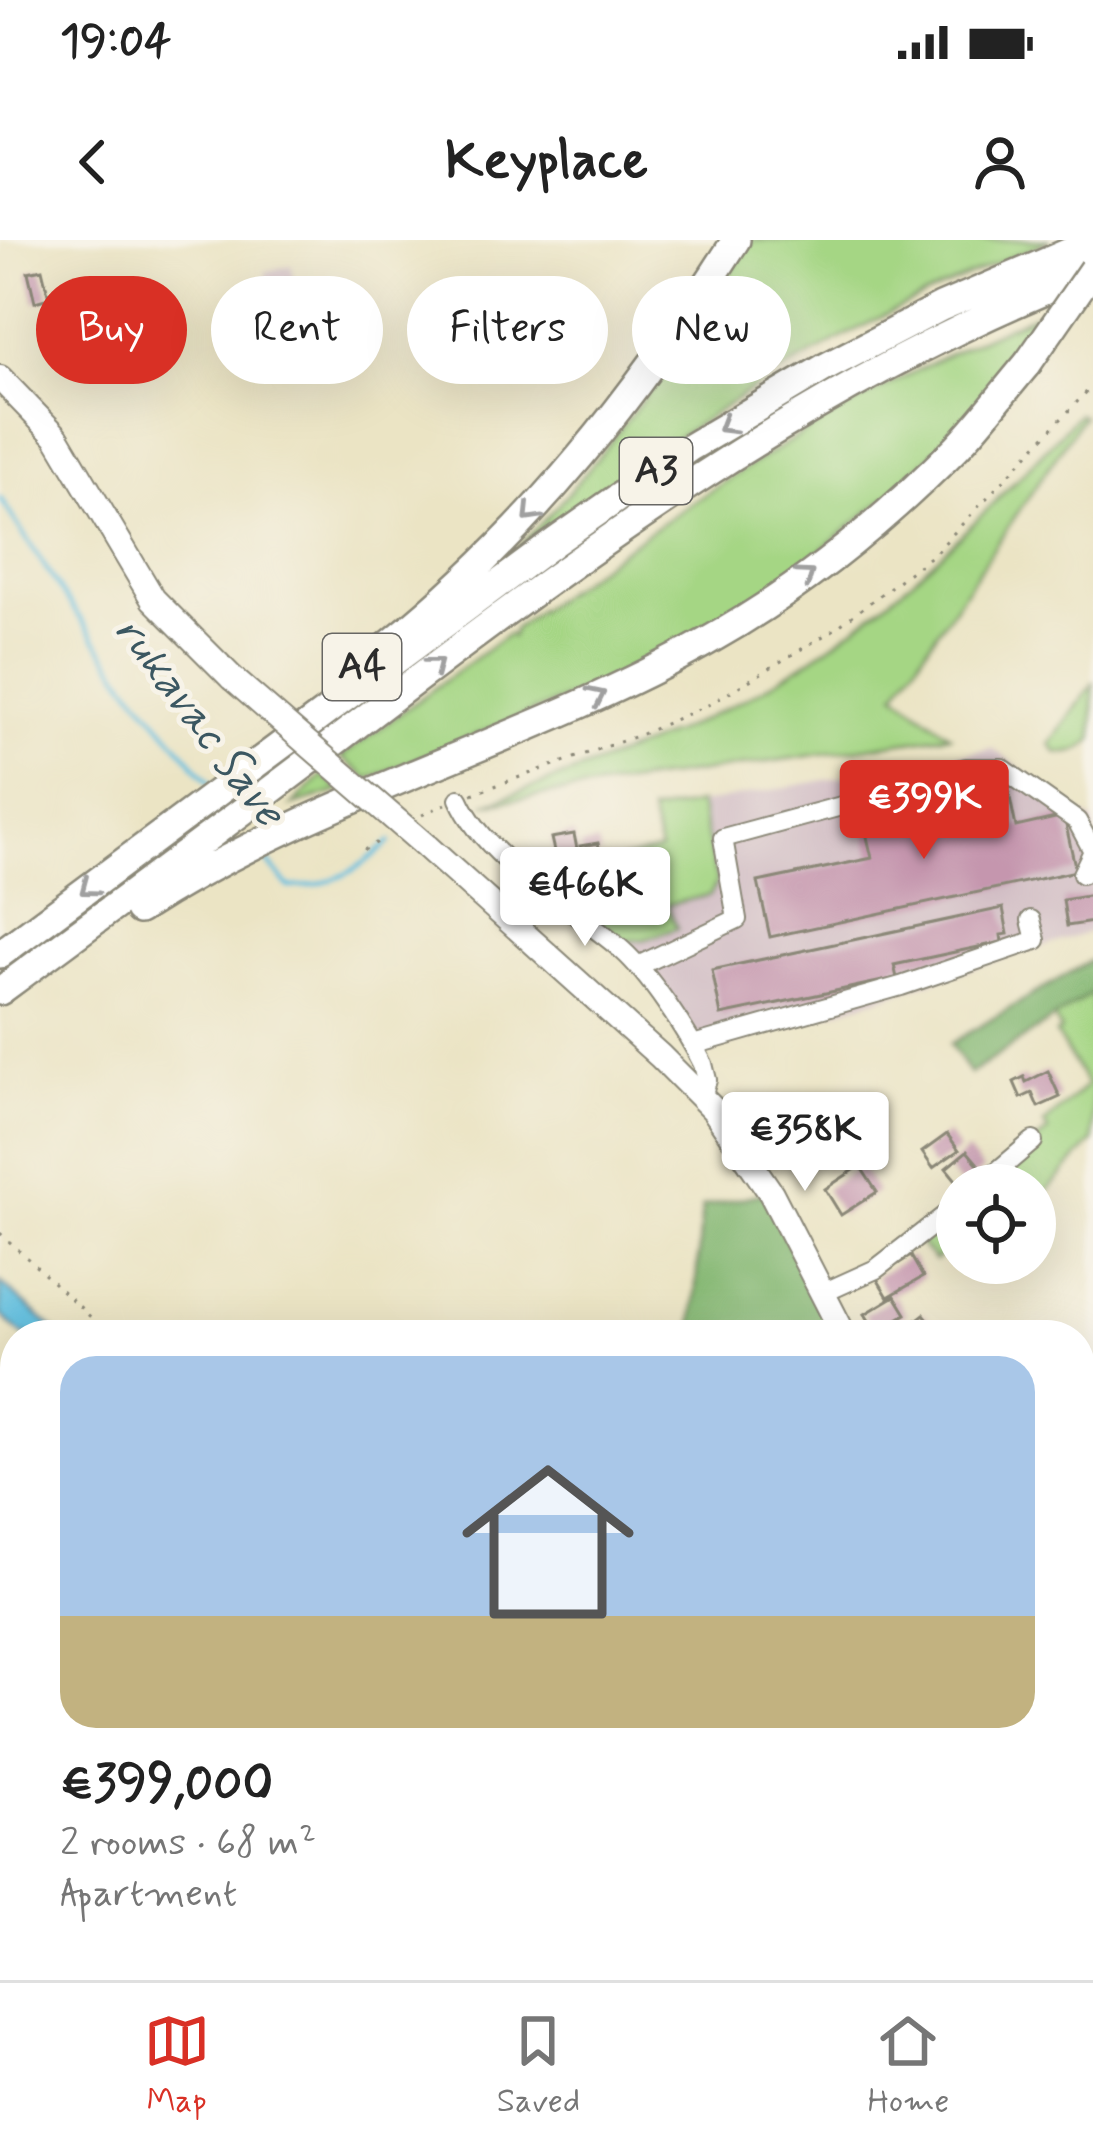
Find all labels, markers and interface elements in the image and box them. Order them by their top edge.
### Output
text: 19:04 [60,13,171,72]
text: Keyplace [445,127,648,198]
icon: back [60,129,126,195]
icon: person [967,129,1033,195]
chip: Buy [36,276,187,384]
chip: Rent [211,276,383,384]
chip: Filters [407,276,608,384]
chip: New [632,276,791,384]
one-way arrow [717,412,739,434]
road number: A3 [620,438,692,504]
one-way arrow [524,500,546,522]
one-way arrow [792,568,814,590]
water label: rukavac Save [101,605,299,841]
road number: A4 [323,634,401,700]
one-way arrow [421,658,443,679]
one-way arrow [585,687,606,710]
pin: €399K [840,760,1008,862]
text: €399K [867,773,981,824]
pin: €466K [501,847,669,949]
text: €466K [527,860,643,911]
one-way arrow [80,873,101,895]
pin: €358K [721,1092,889,1194]
text: €358K [749,1105,861,1156]
map controls [936,1164,1056,1284]
button: locate [936,1164,1056,1284]
icon: home [440,1434,656,1650]
text: €399,000 [60,1752,273,1818]
text: 2 rooms · 68 m² [60,1818,316,1869]
text: Apartment [60,1869,237,1920]
tab: Map [144,2008,210,2124]
tab: Saved [497,2008,580,2124]
tab: Home [867,2008,949,2124]

